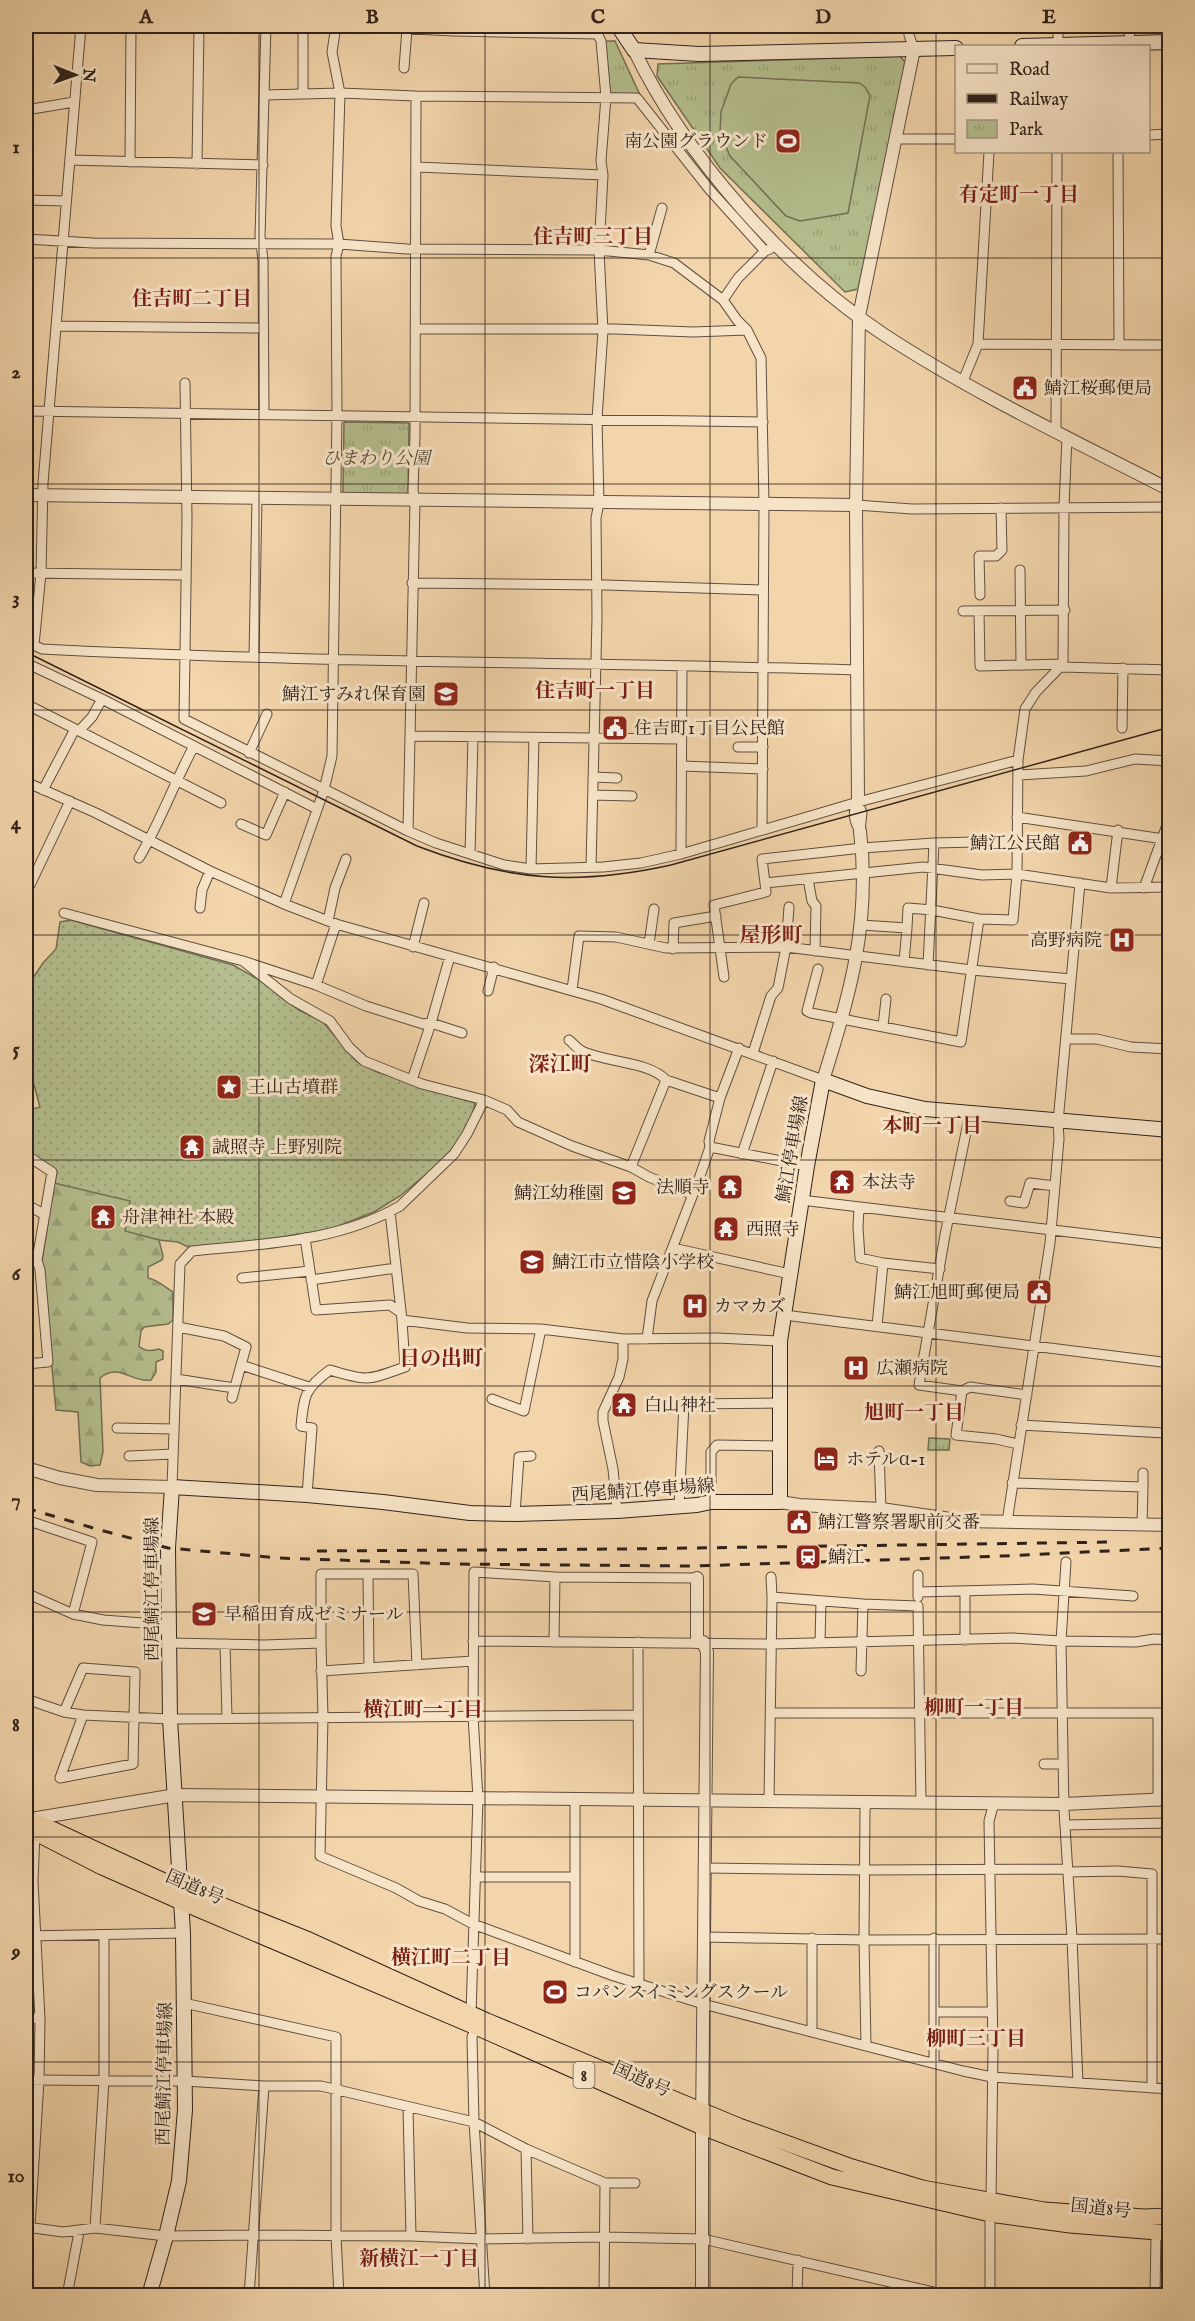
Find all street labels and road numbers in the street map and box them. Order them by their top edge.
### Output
street label: 鯖江停車場線 [773,1094,814,1204]
street label: 西尾鯖江停車場線 [570,1475,716,1508]
street label: 西尾鯖江停車場線 [142,1517,165,1661]
street label: 国道8号 [162,1866,227,1911]
street label: 西尾鯖江停車場線 [153,2002,178,2146]
street label: 国道8号 [609,2057,674,2103]
road number: 8 [574,2062,594,2088]
street label: 国道8号 [1069,2195,1132,2224]

